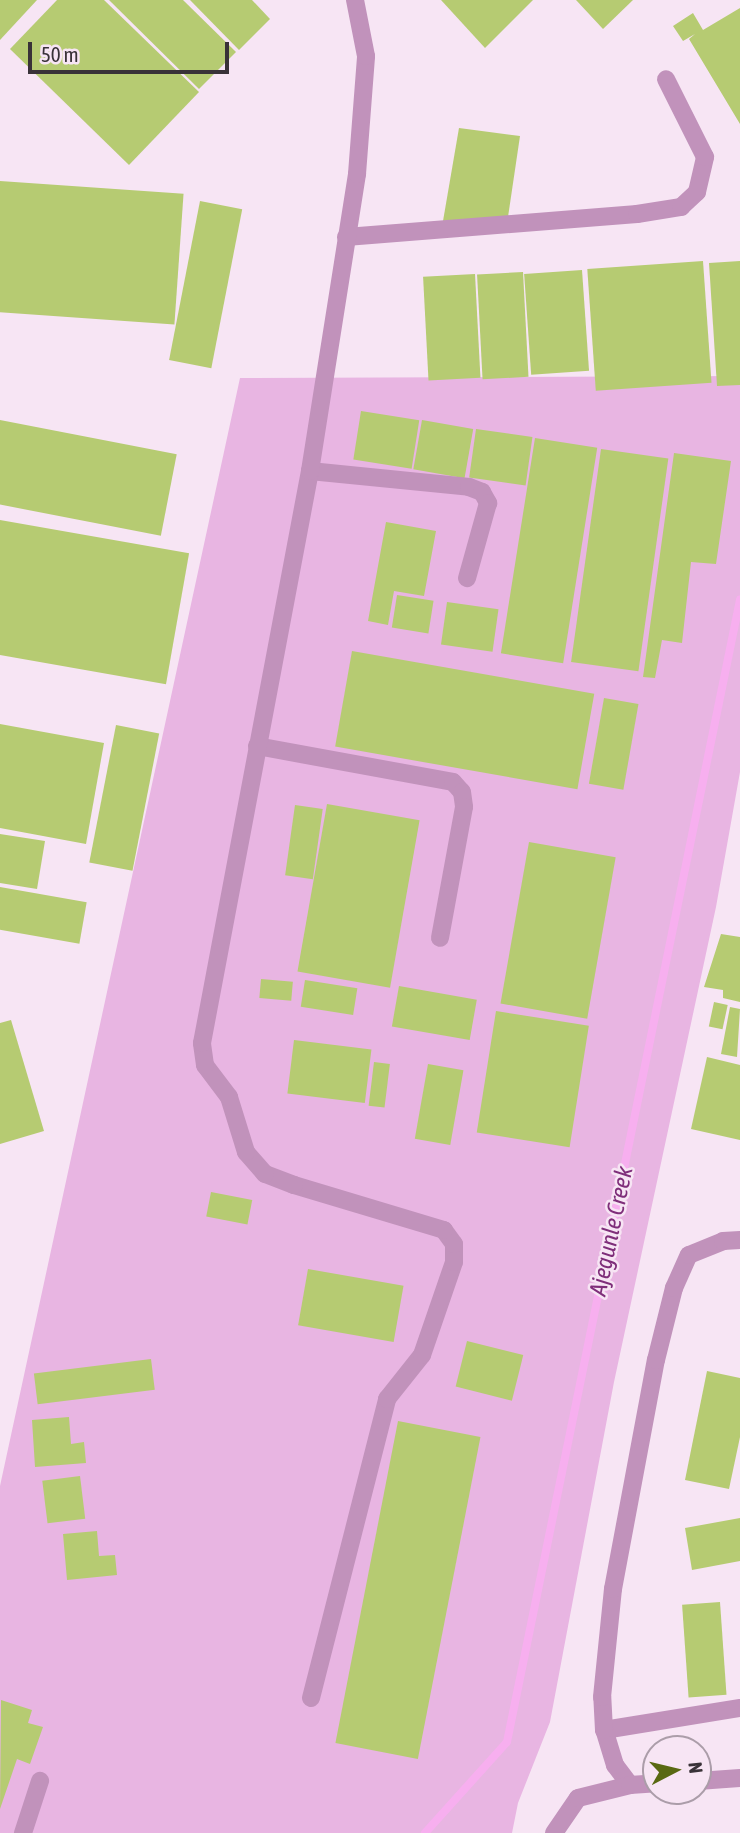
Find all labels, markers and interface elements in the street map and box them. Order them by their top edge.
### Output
scale bar [32,28,233,72]
text: 50 m [41,42,79,66]
water label: Ajegunle Creek [583,1164,639,1298]
north arrow [642,1735,712,1805]
text: N [684,1761,707,1775]

